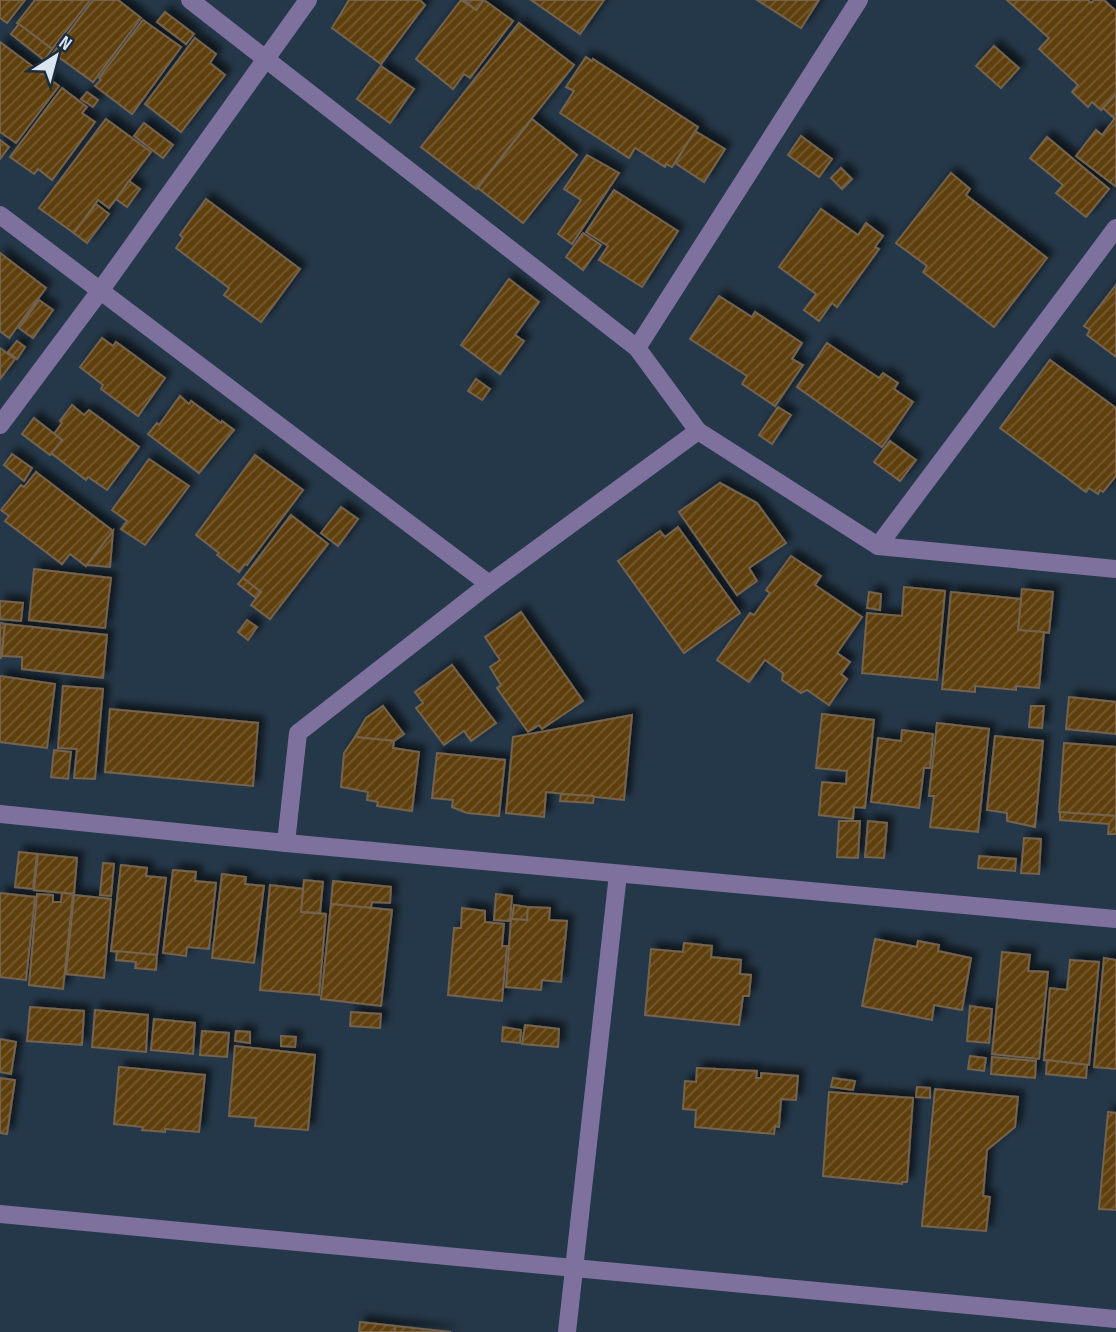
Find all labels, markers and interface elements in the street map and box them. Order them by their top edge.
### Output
north arrow [21,21,91,91]
text: N [54,31,76,56]

